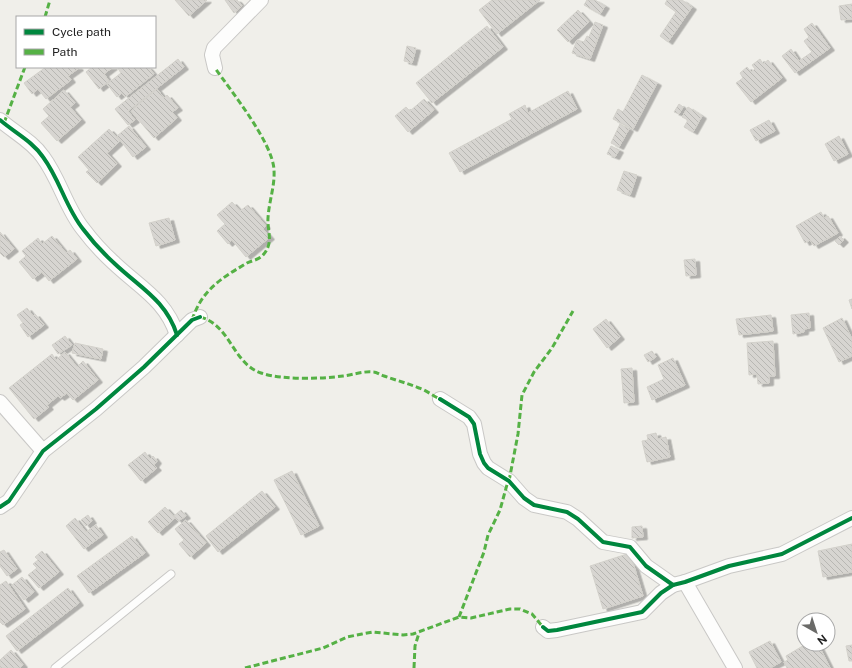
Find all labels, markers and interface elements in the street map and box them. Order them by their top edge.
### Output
legend [16,16,156,68]
text: Cycle path [52,25,111,39]
text: Path [52,45,78,59]
north arrow [796,612,836,652]
text: N [815,632,829,647]

